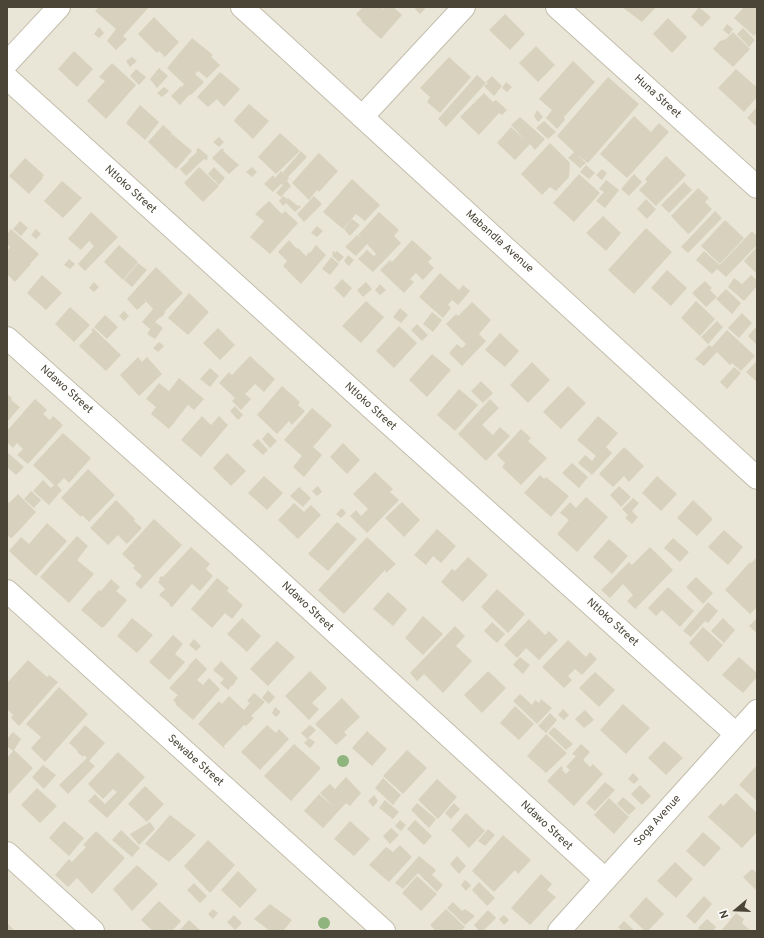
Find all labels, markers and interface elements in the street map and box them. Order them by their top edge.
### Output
street label: Huna Street [631,72,683,122]
street label: Ntloko Street [101,163,159,217]
street label: Mabandla Avenue [462,208,536,276]
street label: Ndawo Street [37,363,95,417]
street label: Ntloko Street [341,380,399,434]
street label: Ndawo Street [278,580,336,634]
street label: Ntloko Street [583,596,641,650]
street label: Sewabe Street [164,732,226,790]
street label: Soga Avenue [632,793,684,849]
street label: Ndawo Street [517,799,575,853]
north arrow [716,890,756,930]
text: N [717,908,733,920]

